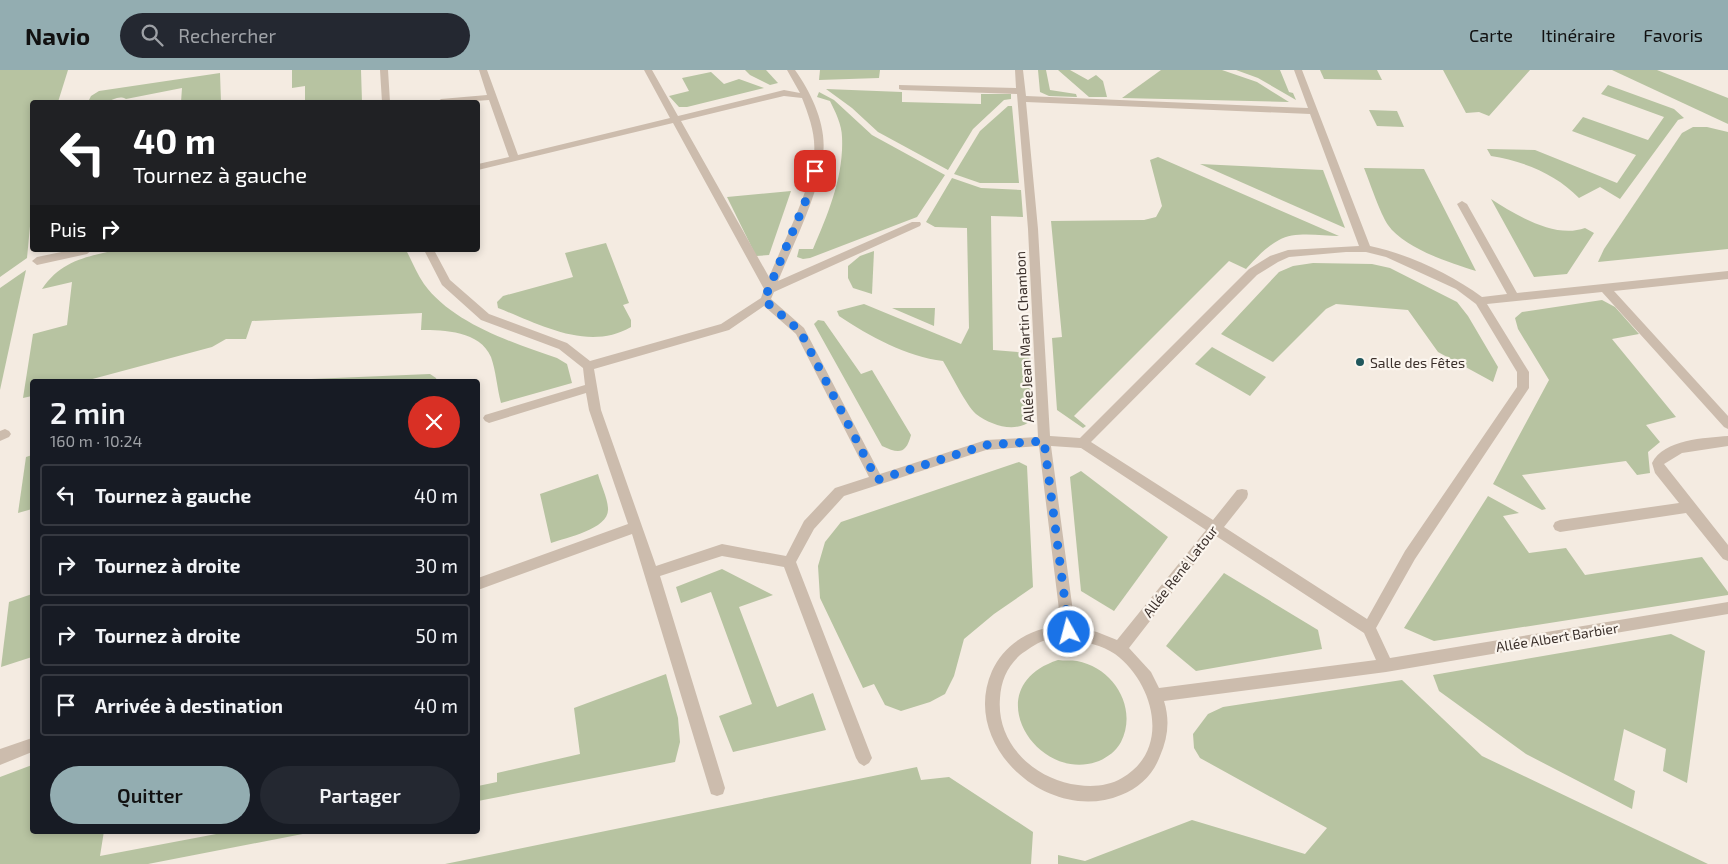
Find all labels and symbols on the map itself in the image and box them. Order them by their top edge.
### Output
pin [794,150,836,192]
street label: Allée Jean Martin Chambon [1011,251,1037,423]
place label: Salle des Fêtes [1370,354,1465,371]
marker: Salle des Fêtes [1354,356,1366,368]
street label: Allée René Latour [1139,521,1221,620]
position arrow [1042,605,1094,657]
street label: Allée Albert Barbier [1495,619,1620,655]

